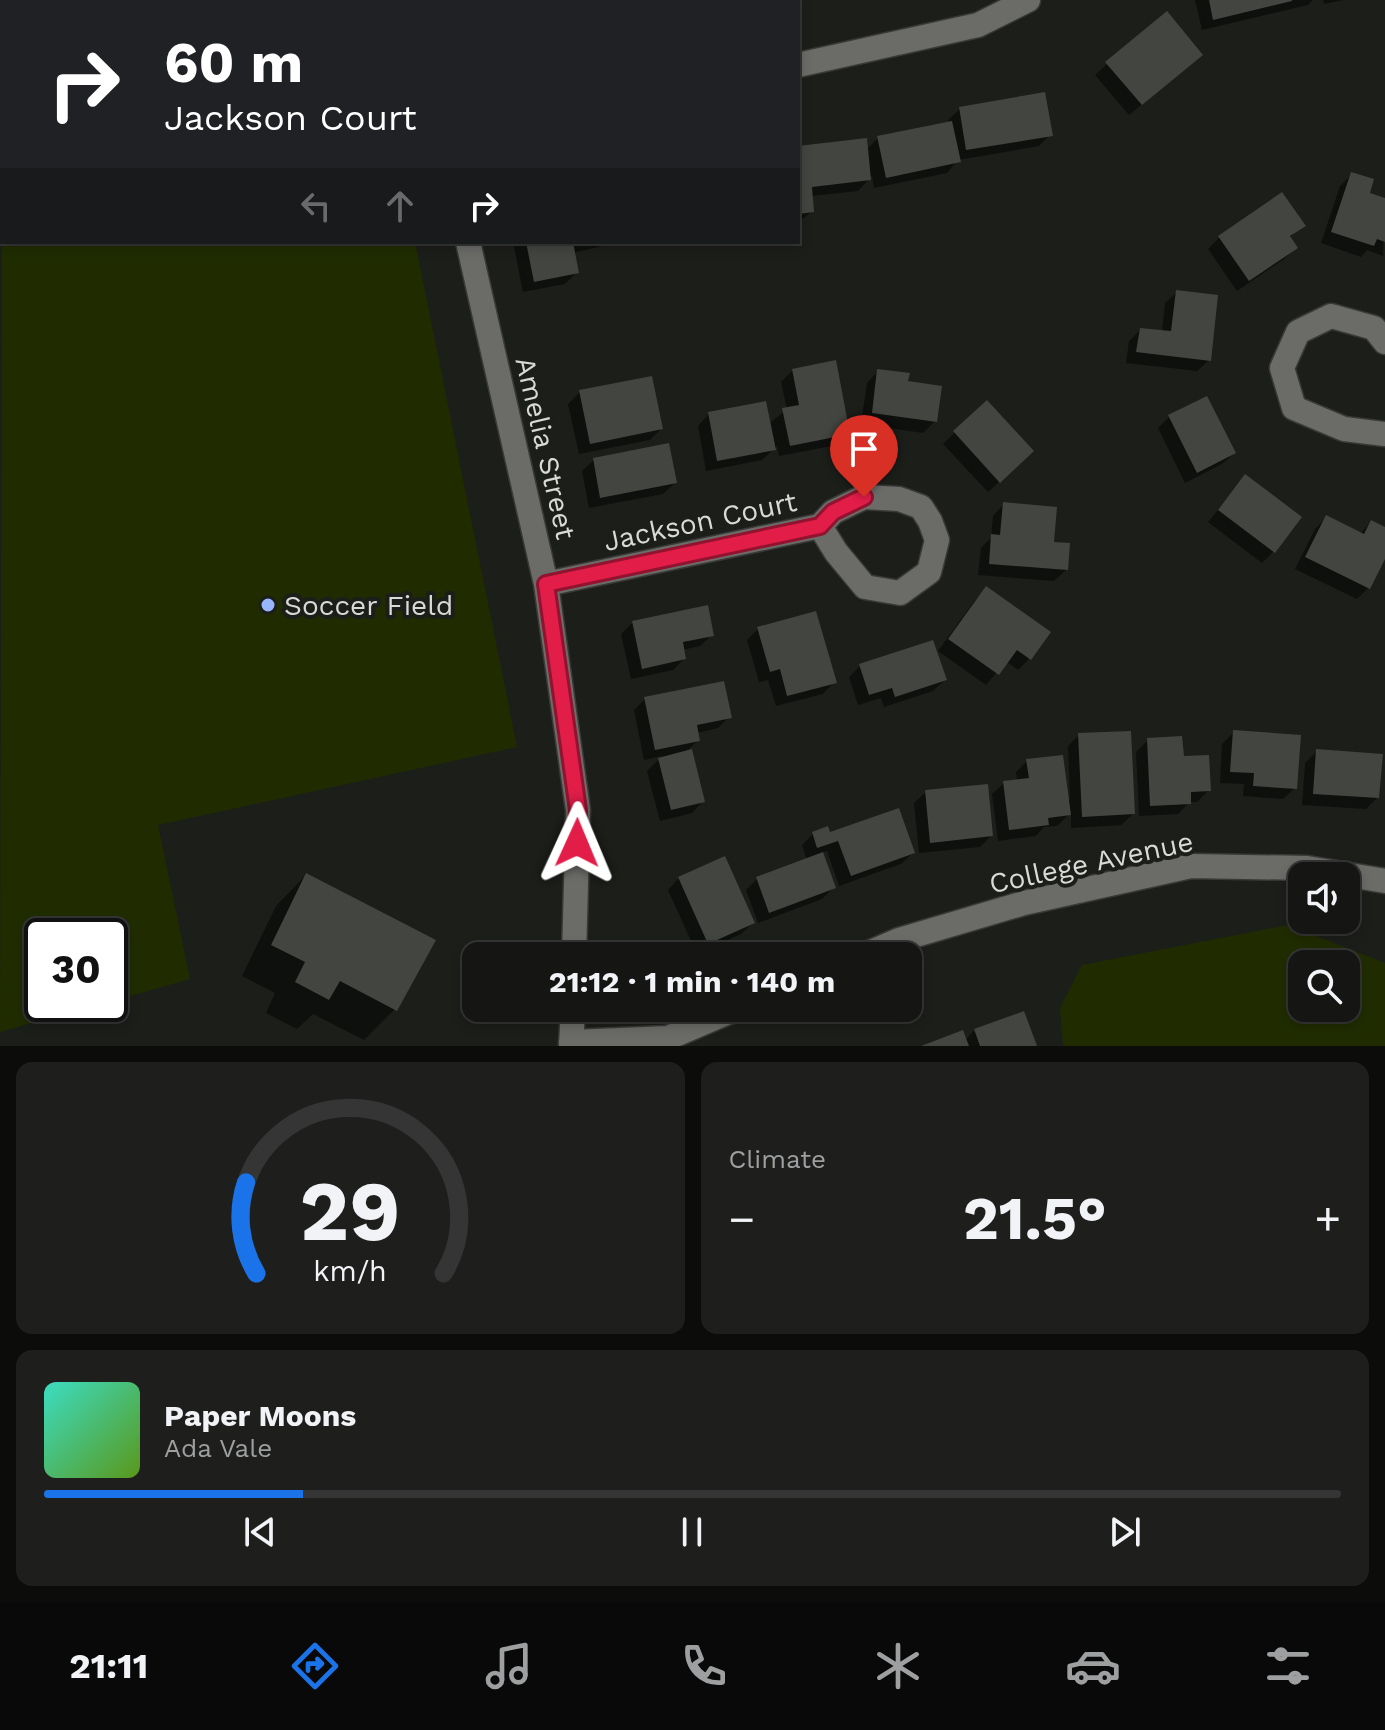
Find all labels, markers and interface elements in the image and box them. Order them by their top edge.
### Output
text: 60 m [164,30,303,96]
icon: right [32,32,136,136]
text: Jackson Court [164,97,417,139]
icon: left [294,184,338,228]
icon: ahead [378,184,422,228]
icon: right [462,184,506,228]
street label: Amelia Street [508,354,583,543]
pin [830,415,898,497]
icon: arrive [842,427,886,471]
street label: Jackson Court [601,485,800,558]
place label: Soccer Field [284,589,453,622]
marker: Soccer Field [259,596,277,614]
position arrow [535,801,619,885]
street label: College Avenue [986,825,1196,900]
map controls [1288,862,1360,1022]
button: sound [1288,862,1360,934]
speed limit sign: 30 [24,918,128,1022]
button: search [1288,950,1360,1022]
text: 21:12 · 1 min · 140 m [549,964,835,999]
text: Climate [729,1144,826,1174]
text: 29 [300,1163,401,1260]
text: 21.5° [963,1183,1107,1254]
text: − [729,1193,755,1245]
text: + [1314,1193,1341,1245]
text: km/h [313,1254,387,1288]
text: Paper Moons [164,1398,356,1433]
text: Ada Vale [164,1433,272,1463]
icon: previous [238,1510,282,1554]
icon: pause [670,1510,714,1554]
icon: next [1103,1510,1147,1554]
icon: directions [287,1638,343,1694]
icon: music [481,1638,537,1694]
icon: phone [676,1638,732,1694]
icon: climate [870,1638,926,1694]
icon: car [1065,1638,1121,1694]
icon: filters [1260,1638,1316,1694]
text: 21:11 [69,1645,148,1687]

